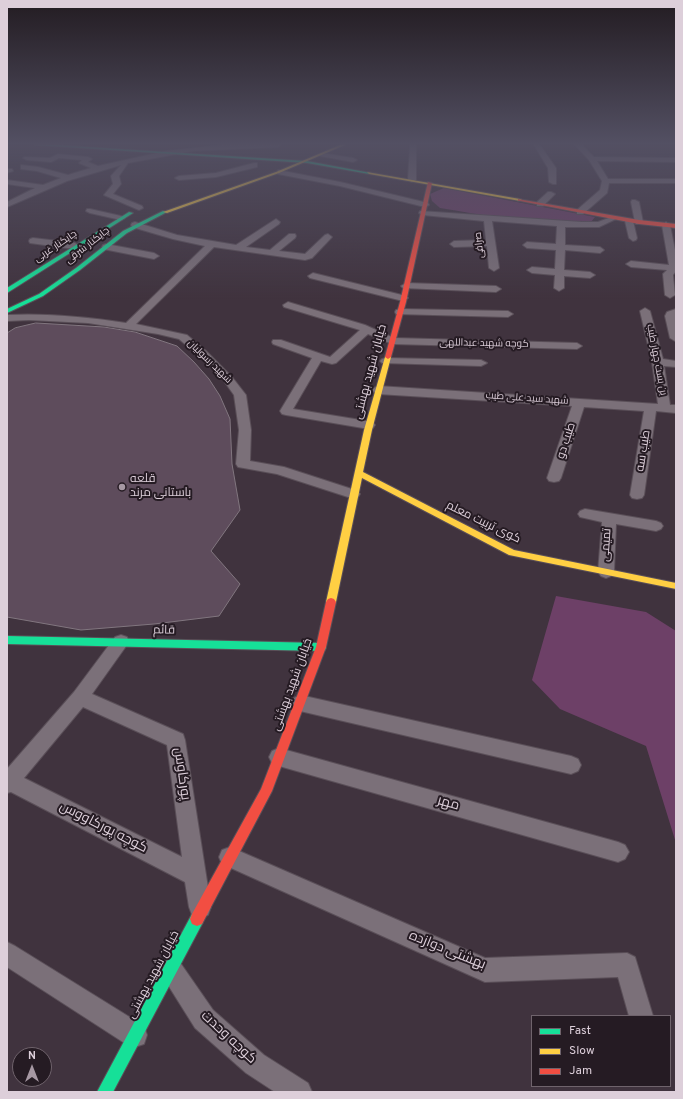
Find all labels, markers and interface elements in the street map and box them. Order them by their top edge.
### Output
street label: چایکنار شرقی [64,225,112,267]
street label: چایکنار غربی [32,228,80,266]
street label: صرافی [473,231,487,259]
street label: خیابان شهید بهشتی [351,323,391,421]
street label: بن بست چهار طیب [643,323,669,397]
street label: کوچه شهید عبداللهی [439,337,529,351]
street label: شهید رسولیان [184,338,234,386]
street label: شهید سید علی طیب [485,390,569,408]
street label: طیب دو [554,421,580,461]
street label: طیب سه [634,429,654,473]
place label: قلعه باستانی مرند [130,473,191,501]
marker: قلعه باستانی مرند [117,482,127,492]
street label: کوی تربیت معلم [443,499,523,547]
street label: تمیمی [599,528,615,562]
street label: قائم [153,624,175,638]
street label: خیابان شهید بهشتی [270,637,316,733]
street label: پورکاوس [169,747,193,801]
street label: مهر [435,793,461,815]
street label: کوچه پورکاووس [56,799,150,857]
street label: بهشتی دوازده [406,928,488,974]
street label: خیابان شهید بهشتی [125,929,183,1021]
street label: کوچه وحدت [197,1008,259,1068]
legend [531,1015,671,1087]
text: Fast [569,1023,591,1039]
text: Slow [569,1043,595,1059]
north arrow [12,1047,52,1087]
text: N [28,1049,36,1063]
text: Jam [569,1063,592,1079]

